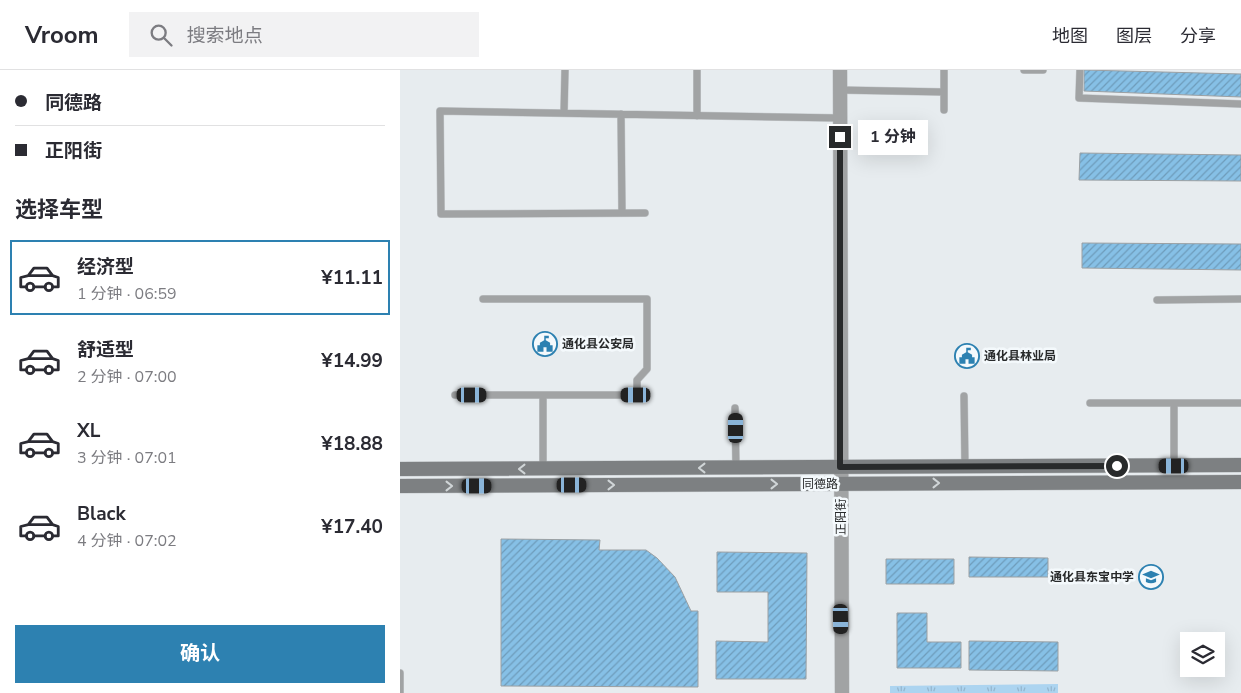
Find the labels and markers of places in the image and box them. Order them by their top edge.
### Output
public building icon: 通化县公安局 [532,331,558,357]
place label: 通化县公安局 [562,336,634,352]
public building icon: 通化县林业局 [954,343,980,369]
place label: 通化县林业局 [984,348,1056,364]
school or university icon: 通化县东宝中学 [1138,564,1164,590]
place label: 通化县东宝中学 [1050,569,1134,585]

